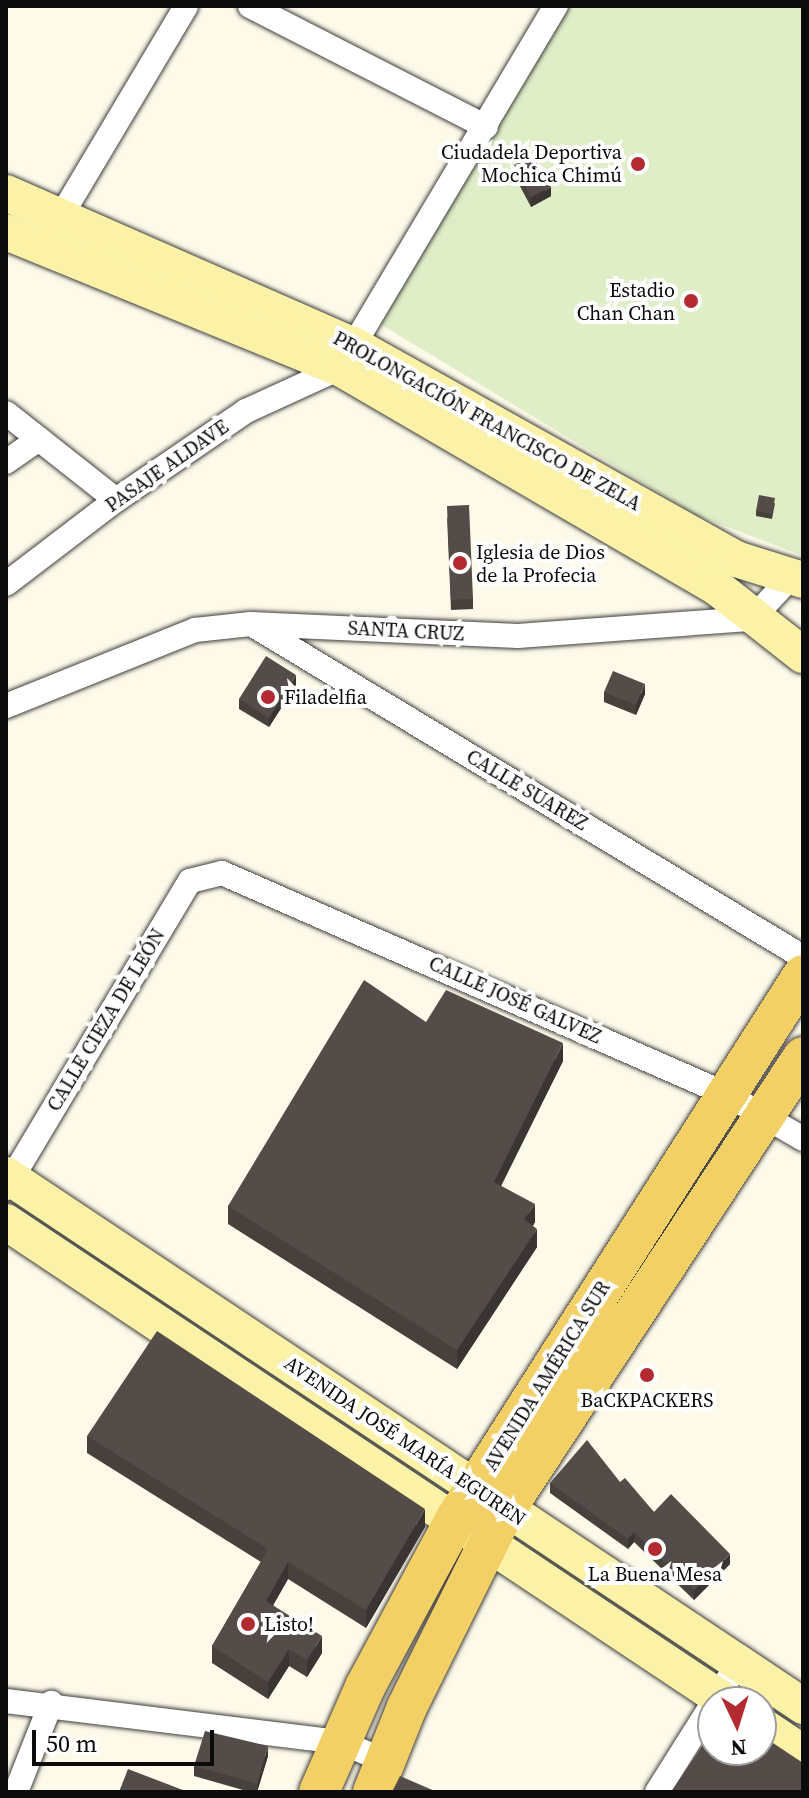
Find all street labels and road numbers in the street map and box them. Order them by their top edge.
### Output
street label: PROLONGACIÓN FRANCISCO DE ZELA [329,326,645,516]
street label: PASAJE ALDAVE [101,415,233,517]
street label: SANTA CRUZ [347,616,465,646]
street label: CALLE SUAREZ [462,744,592,836]
street label: CALLE CIEZA DE LEÓN [42,924,170,1116]
street label: CALLE JOSÉ GALVEZ [425,951,605,1049]
street label: AVENIDA AMÉRICA SUR [479,1276,615,1476]
street label: AVENIDA JOSÉ MARÍA EGUREN [280,1351,530,1531]

